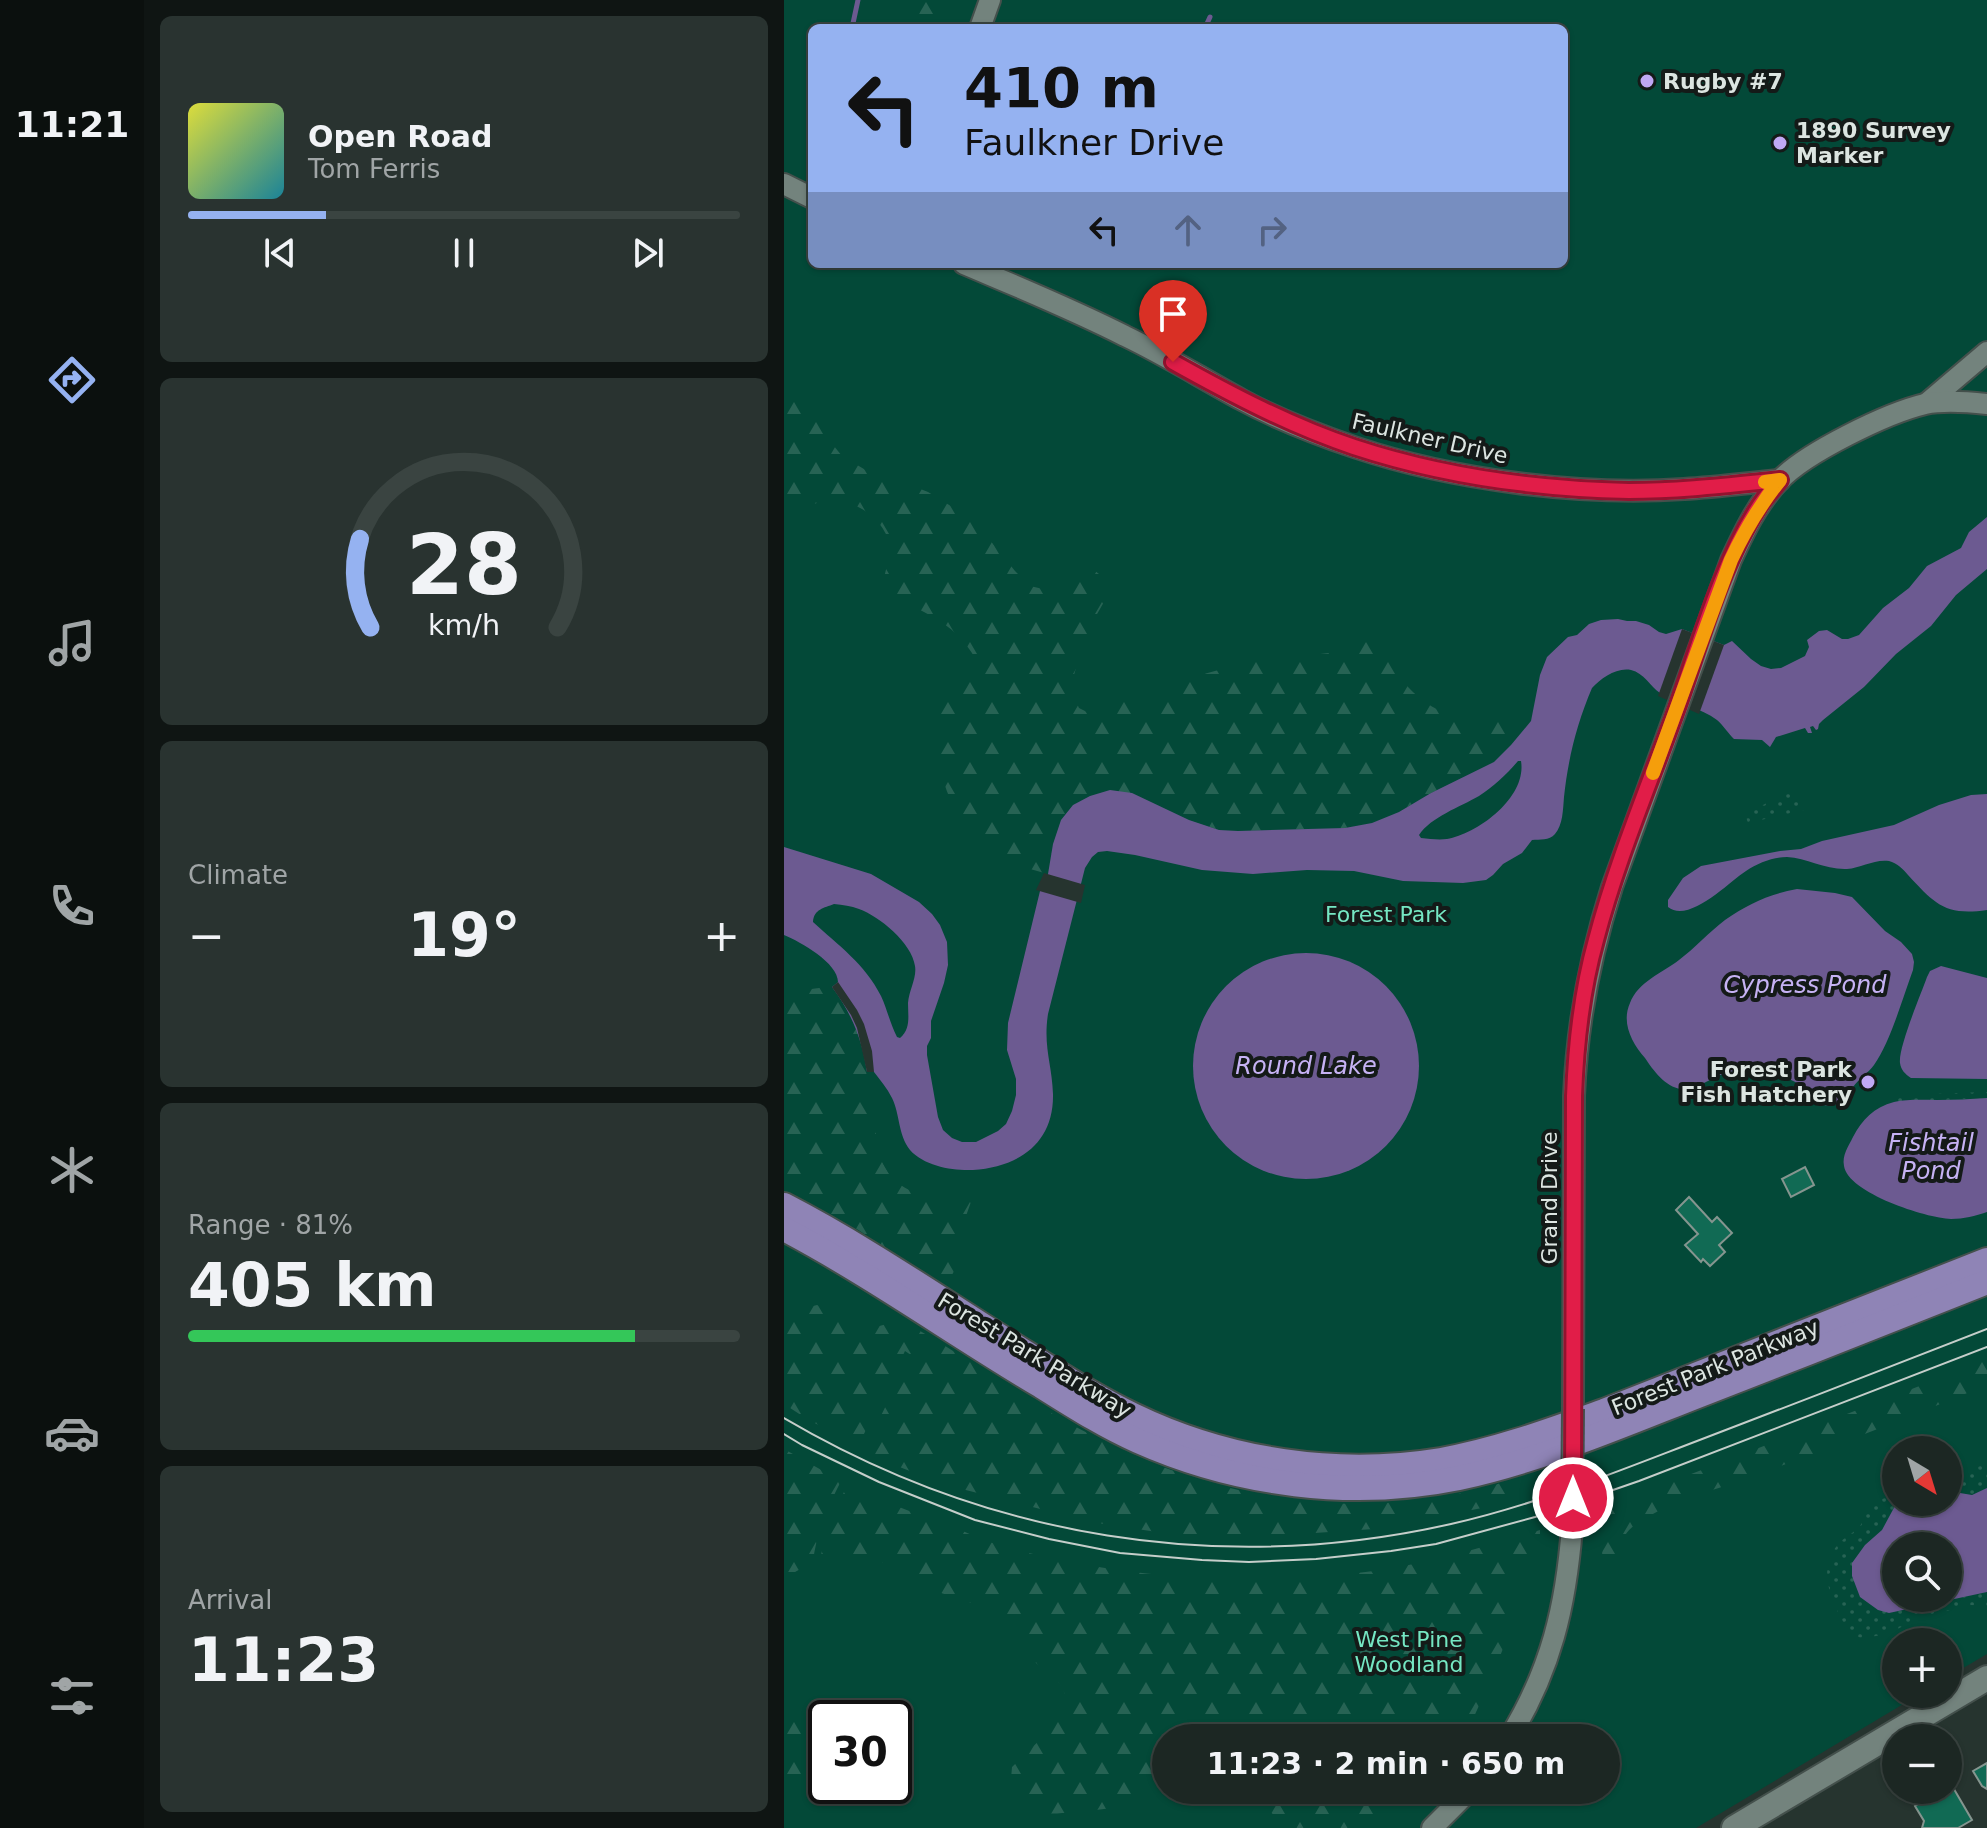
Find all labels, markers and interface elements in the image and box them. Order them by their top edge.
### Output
text: 410 m [964,55,1159,120]
icon: left [832,56,936,160]
place label: Rugby #7 [1663,69,1783,94]
marker: Rugby #7 [1638,72,1656,90]
text: 11:21 [15,104,129,145]
place label: 1890 Survey Marker [1796,118,1951,168]
text: Open Road [308,119,493,154]
text: Faulkner Drive [964,122,1224,163]
marker: 1890 Survey Marker [1771,134,1789,152]
text: Tom Ferris [308,154,440,184]
icon: left [1082,208,1126,252]
icon: ahead [1166,208,1210,252]
icon: right [1250,208,1294,252]
icon: previous [258,231,302,275]
icon: pause [442,231,486,275]
icon: next [626,231,670,275]
pin [1139,280,1207,362]
icon: arrive [1151,292,1195,336]
icon: directions [44,352,100,408]
street label: Faulkner Drive [1350,408,1510,469]
text: 28 [406,516,522,613]
text: km/h [428,608,500,642]
icon: music [44,615,100,671]
text: Climate [188,860,288,890]
icon: phone [44,878,100,934]
text: 19° [407,900,521,970]
park label: Forest Park [1325,902,1447,927]
text: − [188,910,225,961]
text: + [703,910,740,961]
water label: Cypress Pond [1723,971,1887,999]
water label: Round Lake [1235,1052,1377,1080]
place label: Forest Park Fish Hatchery [1680,1057,1853,1107]
marker: Forest Park Fish Hatchery [1859,1073,1877,1091]
water label: Fishtail Pond [1888,1129,1974,1185]
street label: Grand Drive [1537,1131,1562,1265]
icon: climate [44,1142,100,1198]
text: Range · 81% [188,1210,353,1240]
text: 405 km [188,1250,437,1320]
street label: Forest Park Parkway [934,1288,1136,1423]
street label: Forest Park Parkway [1608,1314,1822,1420]
icon: car [44,1405,100,1461]
north arrow [1882,1436,1962,1516]
map controls [1882,1436,1962,1804]
position arrow [1531,1456,1615,1540]
button: search [1882,1532,1962,1612]
text: Arrival [188,1585,272,1615]
text: 11:23 [188,1625,379,1695]
park label: West Pine Woodland [1355,1627,1463,1677]
button: + [1882,1628,1962,1708]
icon: filters [44,1668,100,1724]
speed limit sign: 30 [808,1700,912,1804]
button: − [1882,1724,1962,1804]
text: 11:23 · 2 min · 650 m [1207,1746,1565,1781]

